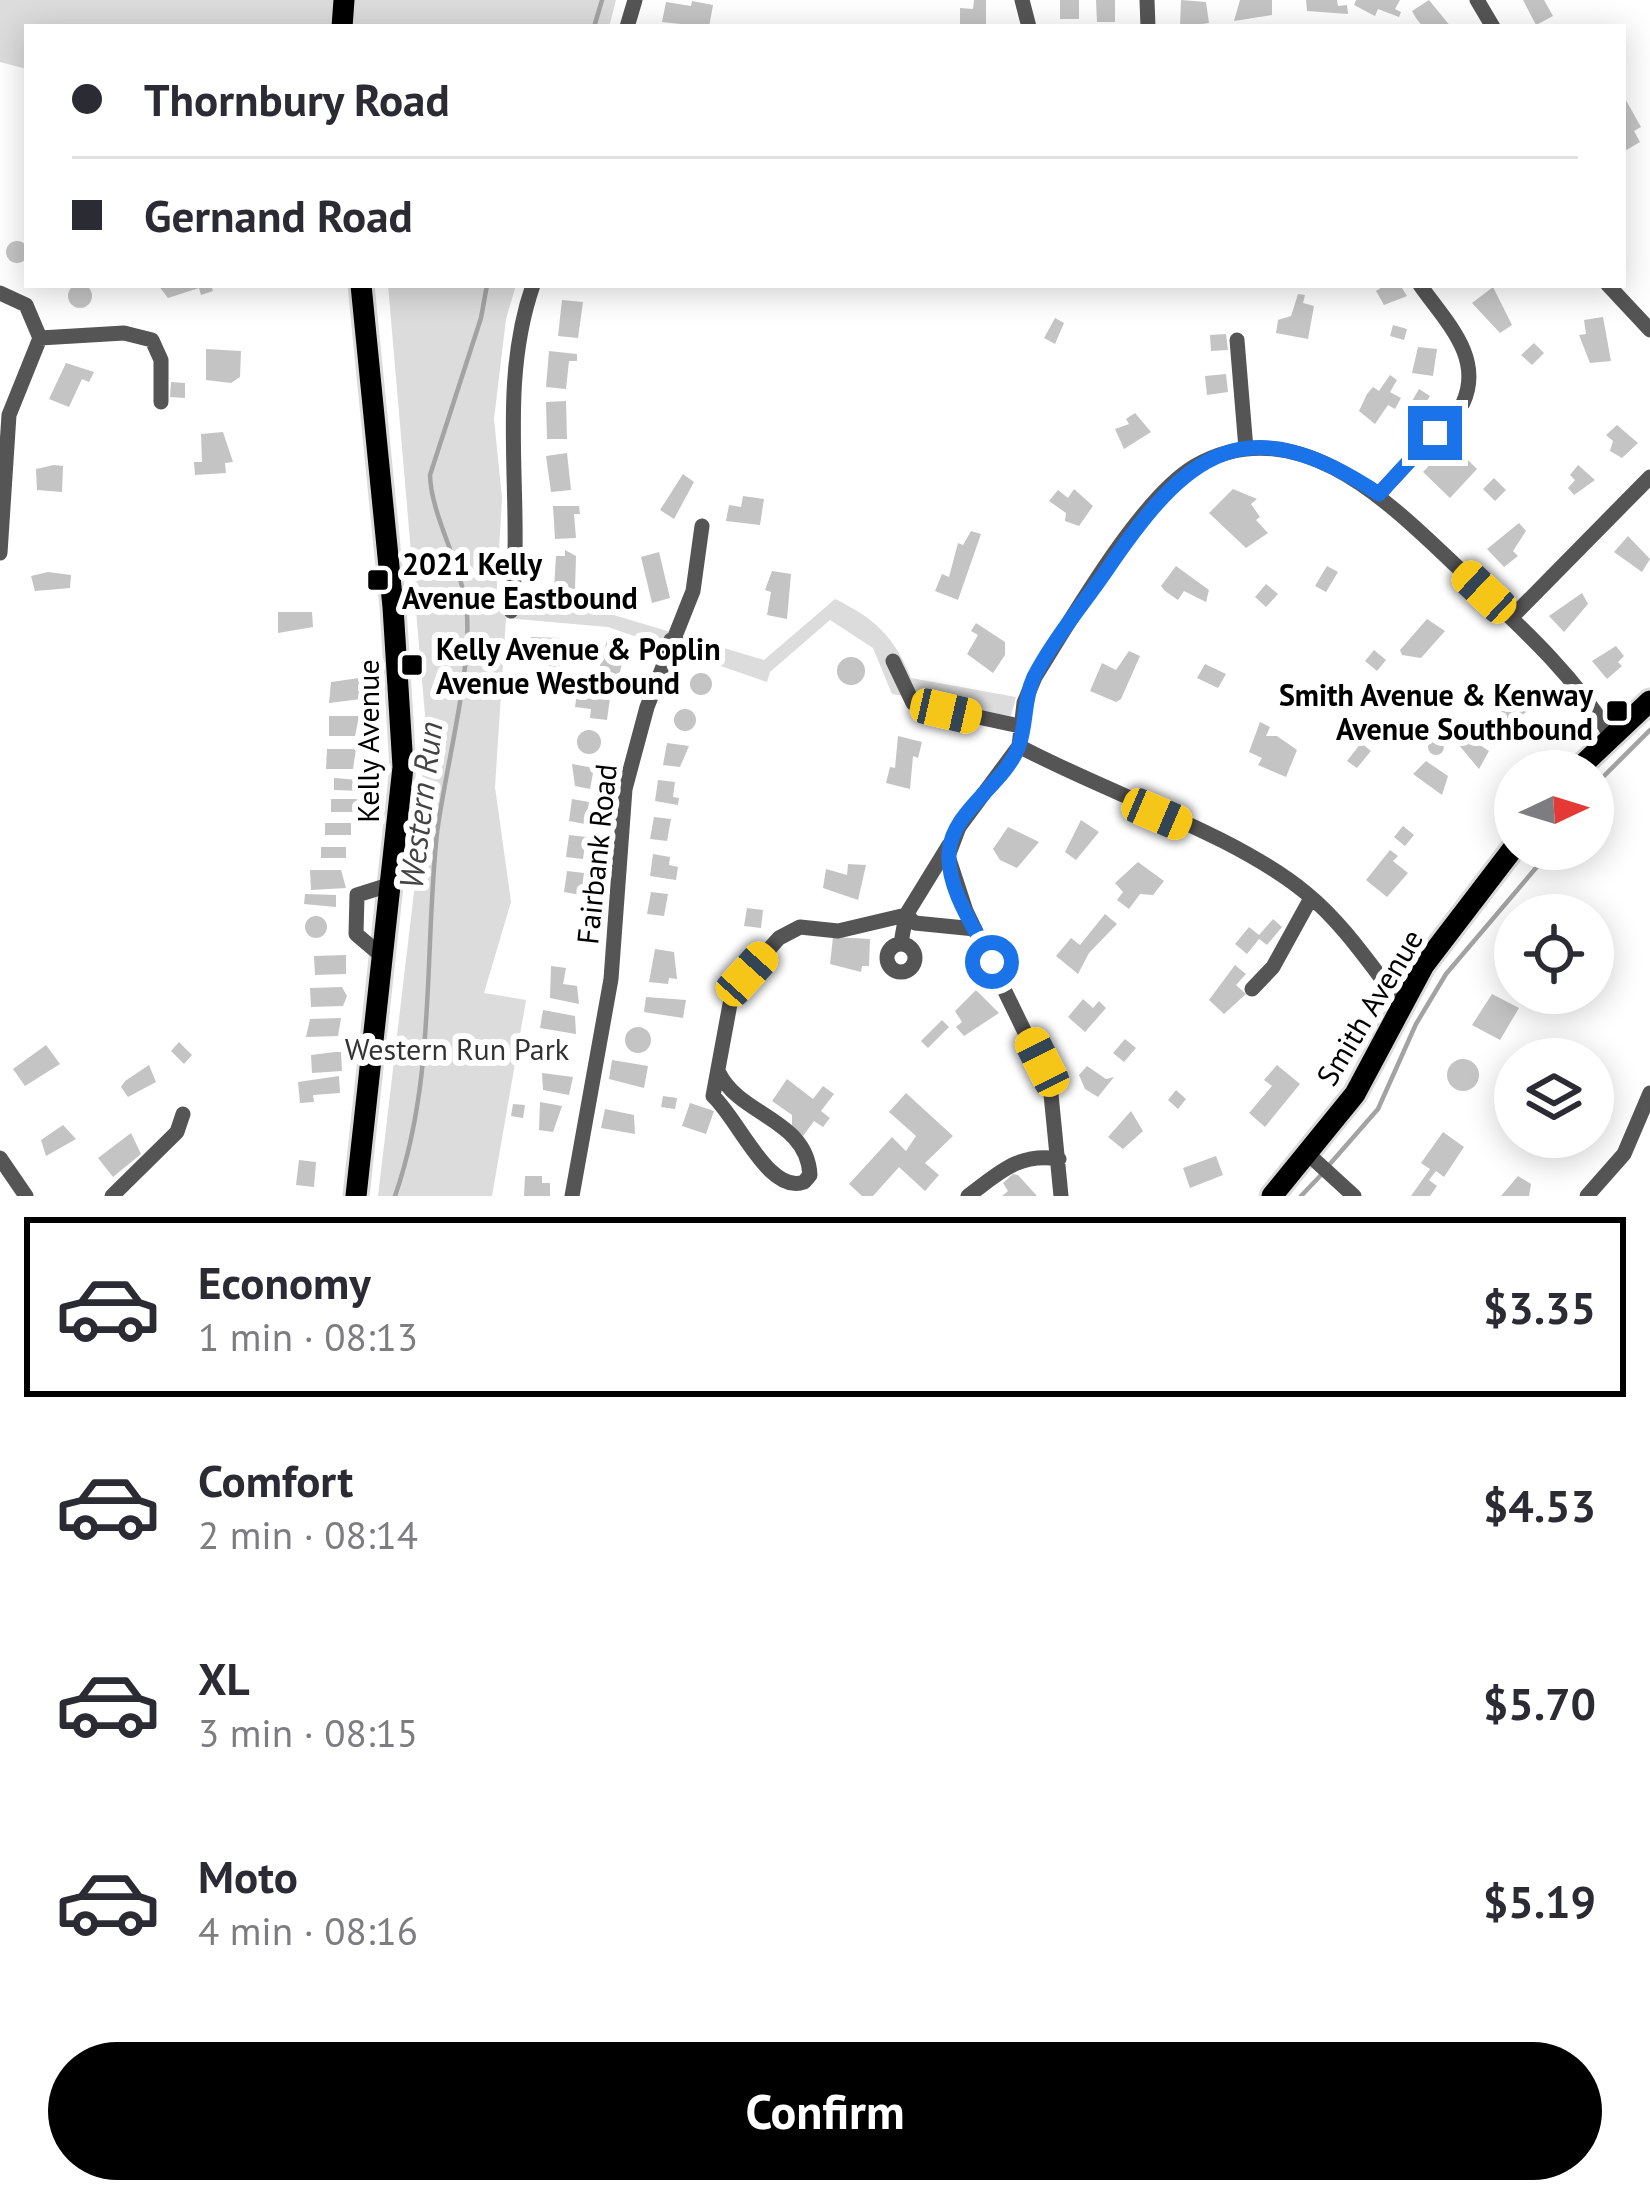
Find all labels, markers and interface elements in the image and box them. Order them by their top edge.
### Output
text: Thornbury Road [144,70,450,128]
text: Gernand Road [144,186,413,244]
route end [1408,406,1462,460]
place label: 2021 Kelly Avenue Eastbound [402,544,638,617]
car [1445,554,1523,630]
marker: 2021 Kelly Avenue Eastbound [365,567,391,593]
place label: Kelly Avenue & Poplin Avenue Westbound [436,629,721,702]
marker: Kelly Avenue & Poplin Avenue Westbound [399,652,425,678]
street label: Kelly Avenue [348,659,387,823]
place label: Smith Avenue & Kenway Avenue Southbound [1279,675,1594,748]
car [907,685,985,737]
marker: Smith Avenue & Kenway Avenue Southbound [1604,698,1630,724]
water label: Western Run [388,719,452,891]
north arrow [1494,750,1614,870]
map controls [1494,750,1614,1158]
street label: Fairbank Road [567,762,625,946]
car [1117,783,1197,845]
button: locate [1494,894,1614,1014]
street label: Smith Avenue [1307,922,1431,1092]
car [710,935,784,1013]
route start [965,935,1019,989]
car [1010,1022,1074,1102]
park label: Western Run Park [345,1029,570,1068]
button: layers [1494,1038,1614,1158]
icon: car [54,1253,162,1361]
text: Economy [198,1253,371,1311]
text: $3.35 [1483,1278,1596,1336]
text: 1 min · 08:13 [198,1311,418,1362]
icon: car [54,1451,162,1559]
text: Comfort [198,1451,353,1509]
text: $4.53 [1483,1476,1596,1534]
text: 2 min · 08:14 [198,1509,418,1560]
icon: car [54,1649,162,1757]
text: XL [198,1649,250,1707]
text: $5.70 [1483,1674,1596,1732]
text: 3 min · 08:15 [198,1707,418,1758]
icon: car [54,1847,162,1955]
text: Moto [198,1847,298,1905]
text: $5.19 [1483,1872,1596,1930]
text: 4 min · 08:16 [198,1905,418,1956]
button: Confirm [48,2042,1602,2180]

